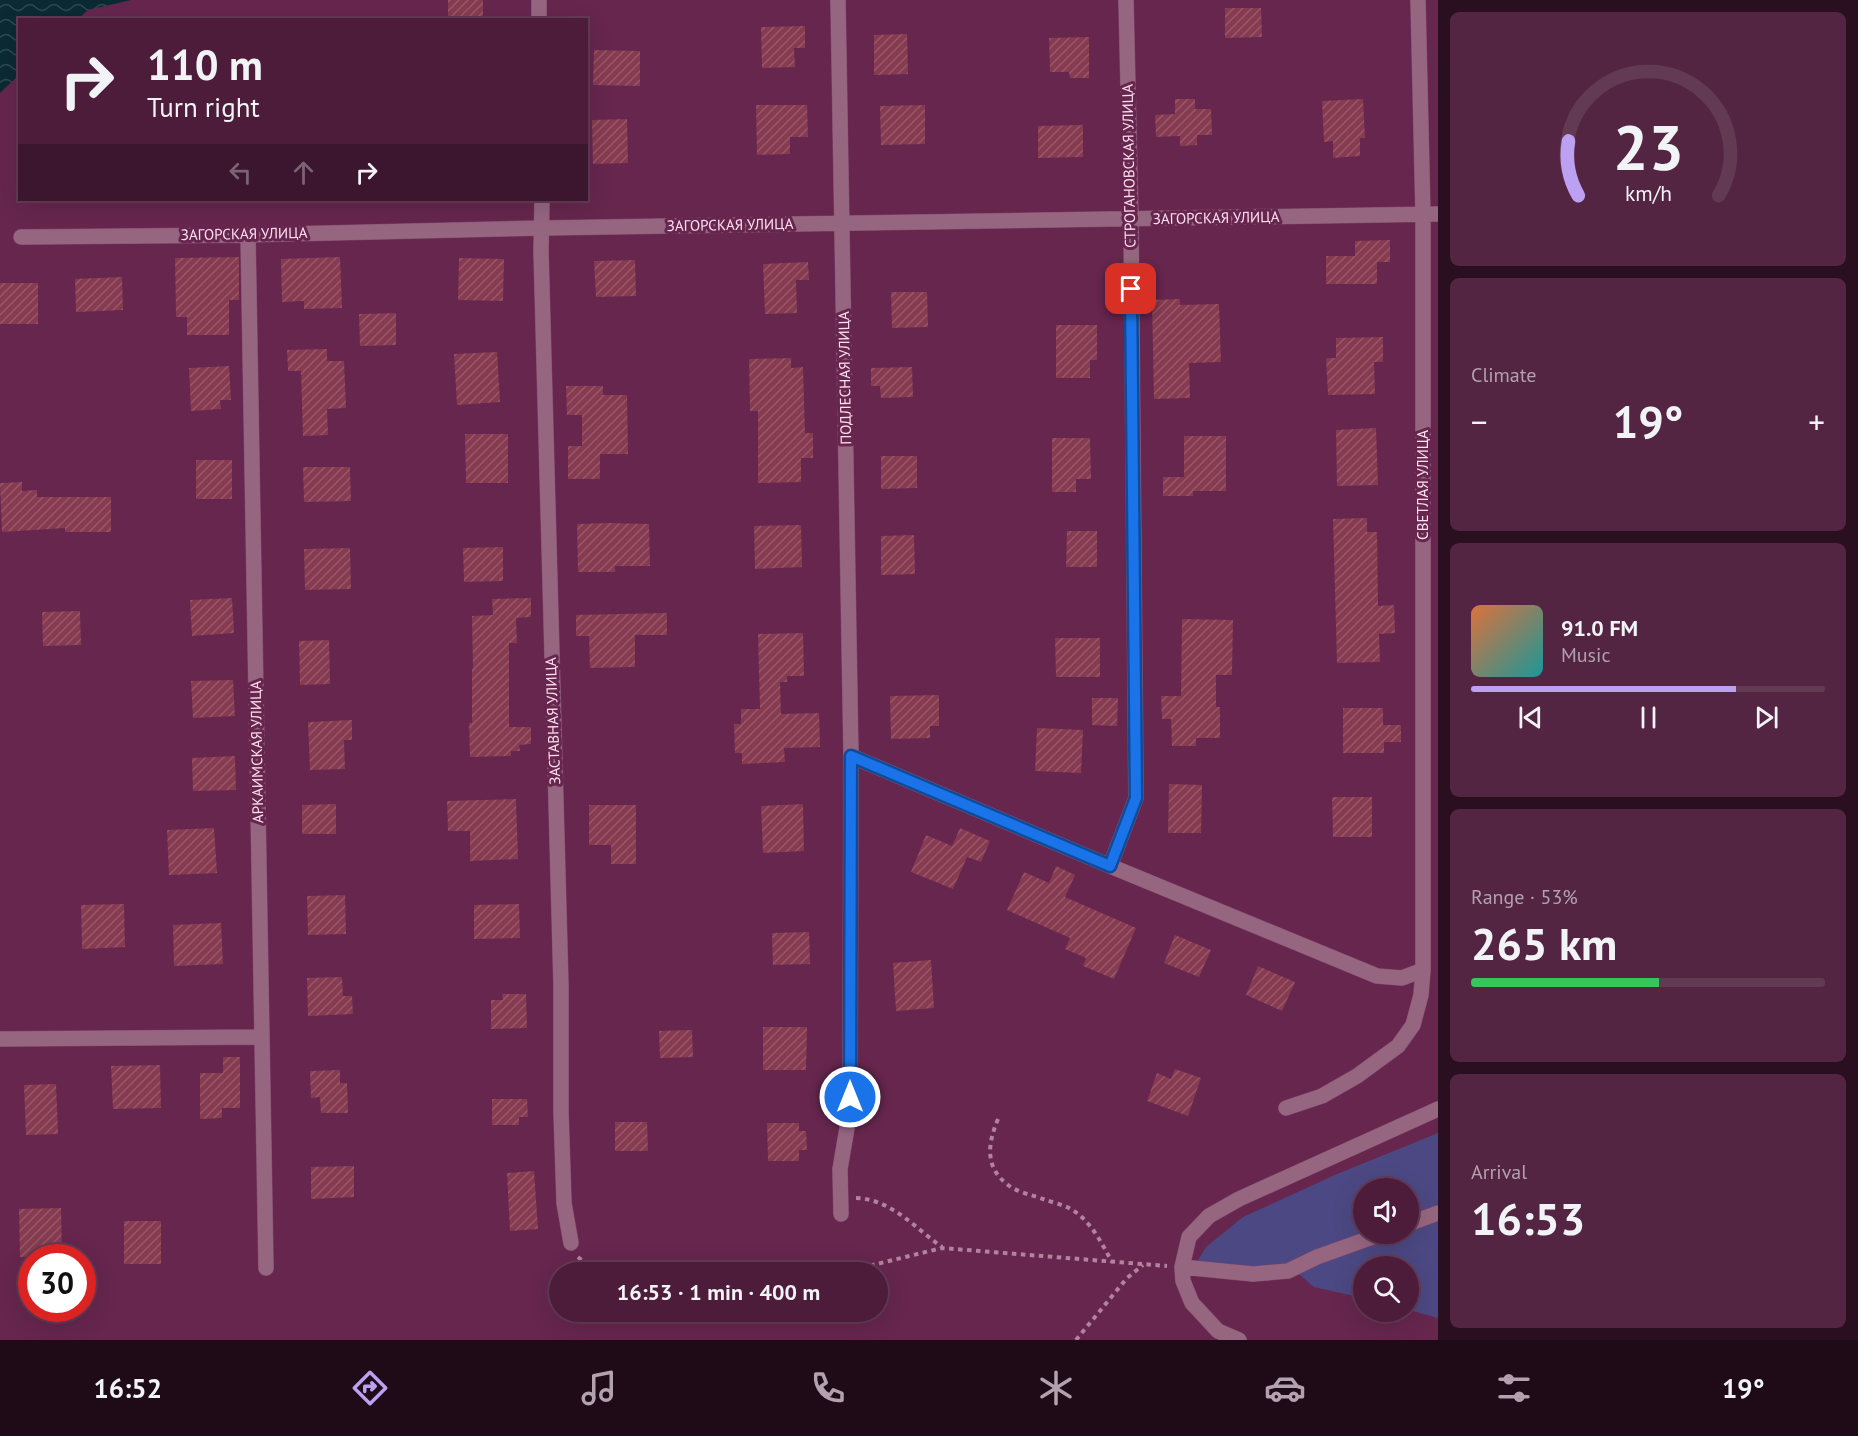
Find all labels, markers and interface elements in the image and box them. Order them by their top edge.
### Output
text: 110 m [147,37,263,92]
icon: right [48,42,126,120]
street label: СТРОГАНОВСКАЯ УЛИЦА [1118,84,1139,248]
text: Turn right [147,90,260,124]
text: 23 [1613,106,1683,187]
icon: left [224,156,257,189]
icon: ahead [287,156,320,189]
icon: right [350,156,383,189]
text: km/h [1624,179,1671,207]
street label: ЗАГОРСКАЯ УЛИЦА [1152,207,1280,228]
street label: ЗАГОРСКАЯ УЛИЦА [666,214,794,235]
street label: ЗАГОРСКАЯ УЛИЦА [180,223,308,244]
pin [1105,263,1156,314]
icon: arrive [1114,272,1147,305]
street label: ПОДЛЕСНАЯ УЛИЦА [834,311,855,445]
text: Climate [1471,362,1537,388]
text: 19° [1613,392,1683,450]
text: − [1471,400,1488,443]
text: + [1808,400,1825,443]
street label: СВЕТЛАЯ УЛИЦА [1413,430,1432,540]
text: 91.0 FM [1561,614,1638,642]
text: Music [1561,642,1610,668]
street label: ЗАСТАВНАЯ УЛИЦА [541,657,564,785]
street label: АРКАИМСКАЯ УЛИЦА [246,681,267,823]
icon: previous [1514,701,1547,734]
icon: pause [1632,701,1665,734]
icon: next [1750,701,1783,734]
text: Range · 53% [1471,884,1578,910]
text: 265 km [1471,914,1617,972]
position arrow [818,1065,882,1129]
text: Arrival [1471,1159,1527,1185]
map controls [1353,1178,1419,1322]
button: sound [1353,1178,1419,1244]
text: 16:53 [1471,1189,1585,1247]
speed limit sign: 30 [18,1244,96,1322]
button: search [1353,1256,1419,1322]
text: 16:53 · 1 min · 400 m [617,1278,820,1306]
icon: directions [349,1367,391,1409]
icon: music [578,1367,620,1409]
icon: phone [807,1367,849,1409]
icon: climate [1035,1367,1077,1409]
icon: car [1264,1367,1306,1409]
icon: filters [1493,1367,1535,1409]
text: 16:52 [93,1371,162,1405]
text: 19° [1722,1371,1764,1405]

